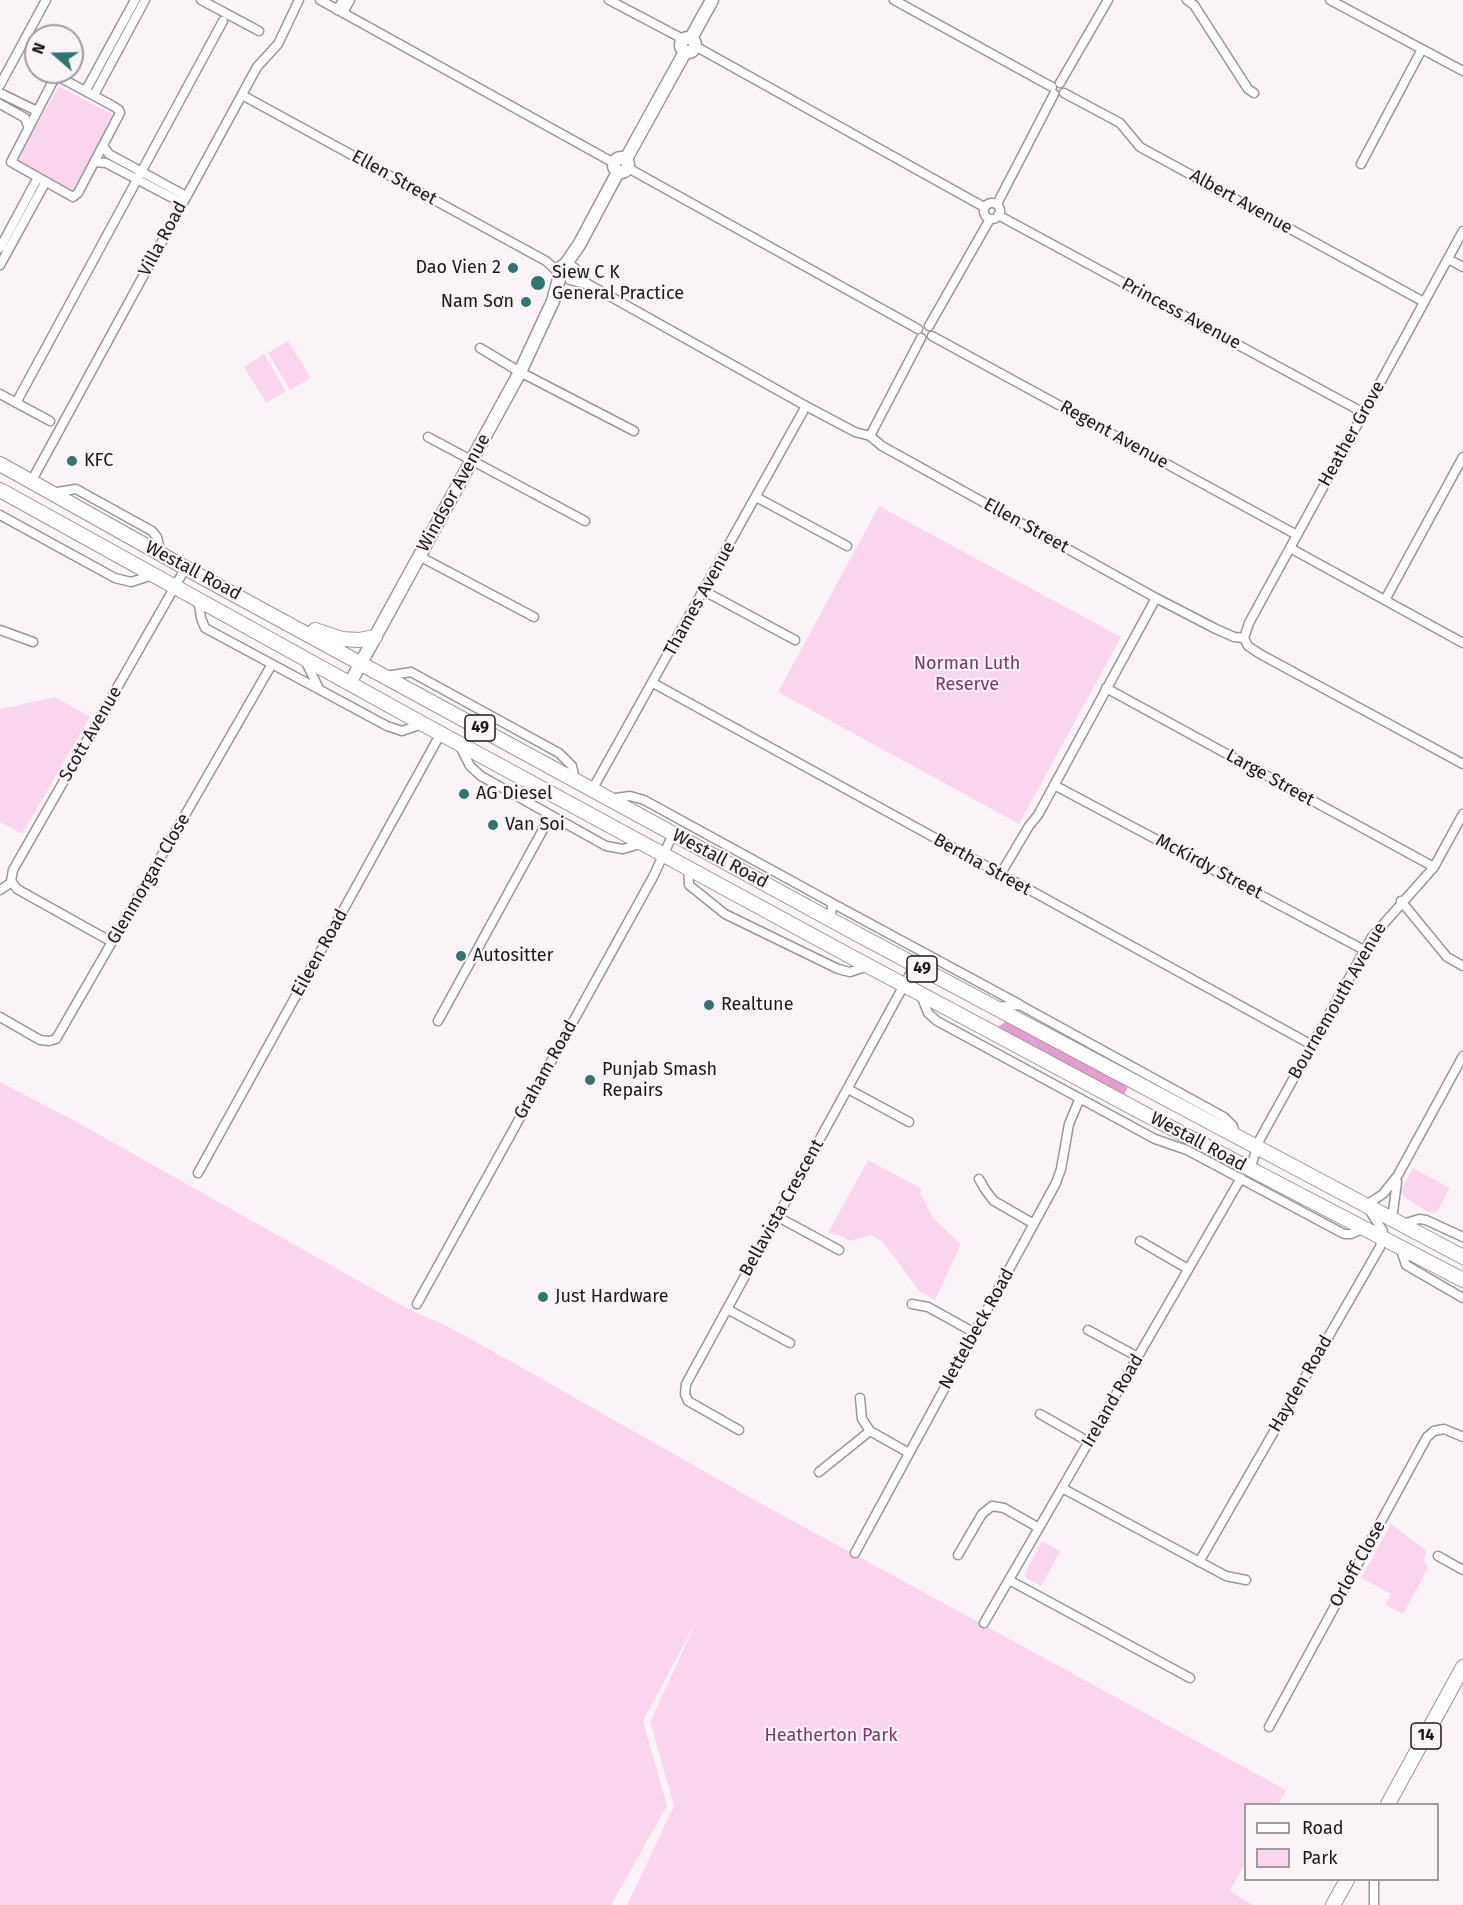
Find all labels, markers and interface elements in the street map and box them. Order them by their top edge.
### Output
north arrow [24,24,84,84]
text: N [28,40,49,57]
street label: Ellen Street [348,146,440,210]
street label: Albert Avenue [1186,165,1296,239]
street label: Villa Road [134,198,192,280]
place label: Dao Vien 2 [415,257,501,279]
marker: Dao Vien 2 [506,261,520,275]
place label: Siew C K General Practice [552,262,684,304]
marker: Siew C K General Practice [529,274,547,292]
street label: Princess Avenue [1118,274,1244,354]
place label: Nam Sơn [441,291,514,313]
marker: Nam Sơn [519,295,533,309]
street label: Heather Grove [1314,378,1390,490]
street label: Regent Avenue [1056,396,1172,474]
street label: Windsor Avenue [413,430,495,556]
place label: KFC [84,450,113,472]
marker: KFC [65,454,79,468]
street label: Ellen Street [980,494,1072,558]
street label: Westall Road [141,537,245,605]
street label: Thames Avenue [660,538,740,660]
park label: Norman Luth Reserve [914,653,1020,696]
street label: Scott Avenue [55,683,127,785]
road number: 49 [465,715,495,741]
street label: Large Street [1222,745,1318,811]
place label: AG Diesel [476,783,552,805]
marker: AG Diesel [457,787,471,801]
street label: Glenmorgan Close [103,810,195,948]
place label: Van Soi [505,814,565,836]
marker: Van Soi [486,818,500,832]
street label: Westall Road [668,825,772,893]
street label: Bertha Street [929,829,1035,901]
street label: McKirdy Street [1152,830,1266,904]
street label: Eileen Road [287,906,353,1000]
street label: Bournemouth Avenue [1284,919,1392,1083]
place label: Autositter [473,945,553,967]
marker: Autositter [454,949,468,963]
road number: 49 [907,956,937,982]
place label: Realtune [721,994,793,1016]
marker: Realtune [702,998,716,1012]
street label: Graham Road [510,1017,582,1123]
place label: Punjab Smash Repairs [602,1059,717,1102]
marker: Punjab Smash Repairs [583,1073,597,1087]
street label: Westall Road [1146,1108,1250,1176]
street label: Bellavista Crescent [735,1136,829,1280]
street label: Nettelbeck Road [935,1265,1019,1393]
place label: Just Hardware [555,1286,669,1308]
marker: Just Hardware [536,1290,550,1304]
street label: Hayden Road [1265,1332,1337,1436]
street label: Ireland Road [1078,1351,1148,1451]
street label: Orloff Close [1325,1517,1391,1611]
road number: 14 [1411,1723,1441,1749]
park label: Heatherton Park [765,1725,897,1747]
legend [1244,1803,1439,1881]
text: Road [1302,1817,1344,1839]
text: Park [1302,1847,1337,1869]

